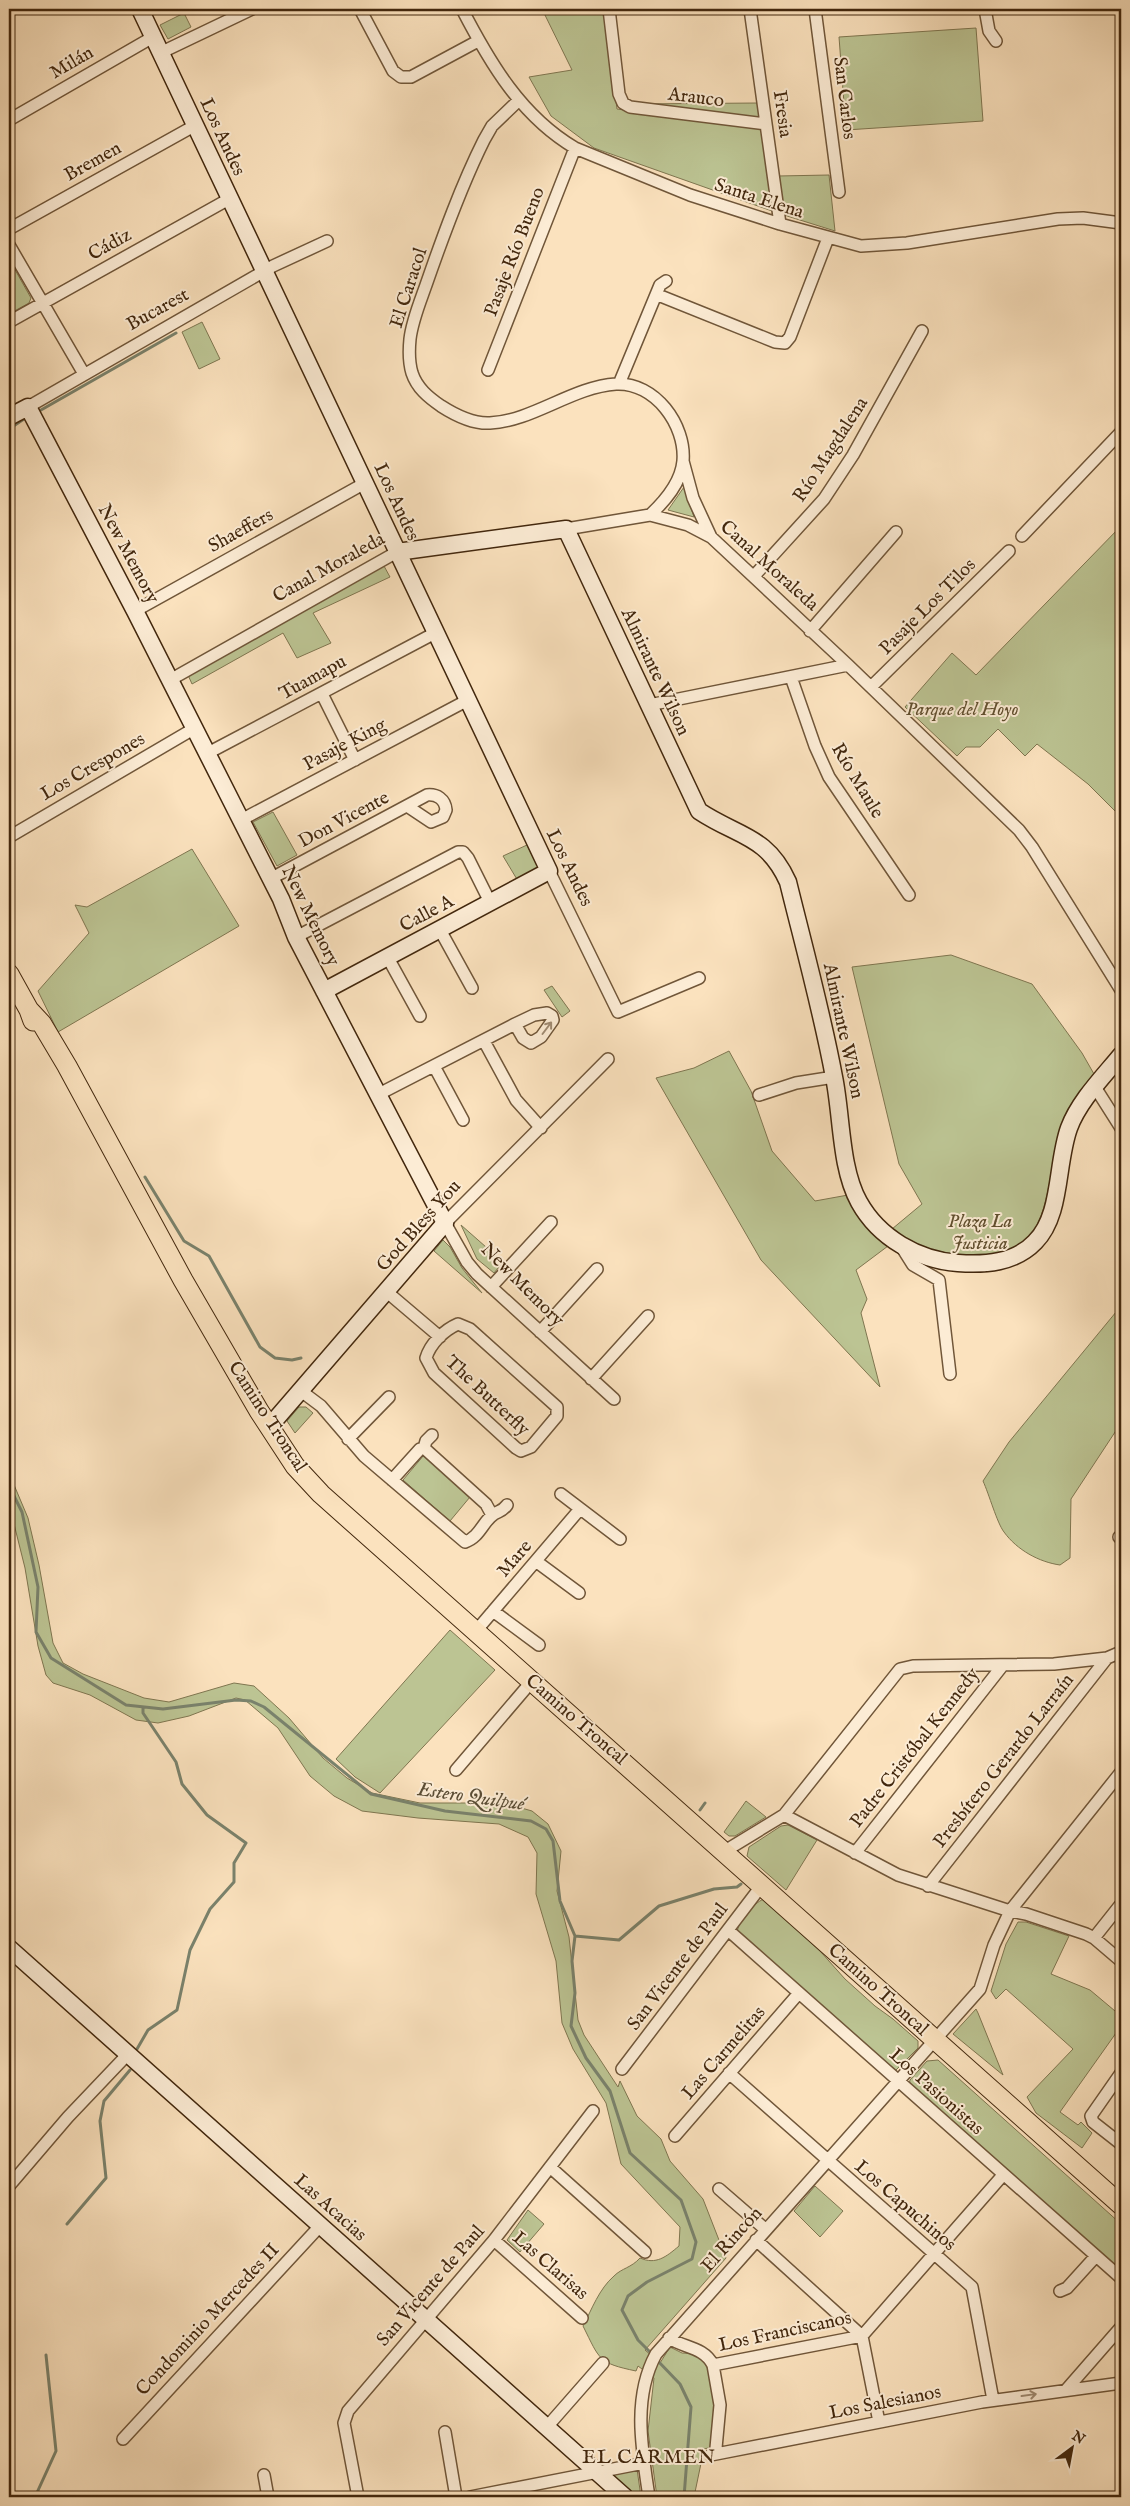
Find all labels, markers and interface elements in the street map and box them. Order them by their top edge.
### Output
street label: Milán [46,41,98,85]
street label: San Carlos [827,55,861,141]
street label: Arauco [666,83,725,113]
street label: Fresia [767,89,797,140]
street label: Los Andes [194,94,250,180]
street label: Bremen [60,137,126,187]
street label: Santa Elena [711,173,807,225]
street label: Pasaje Río Bueno [479,184,551,320]
street label: Cádiz [84,223,136,267]
street label: El Caracol [385,244,433,331]
street label: Bucarest [123,283,194,337]
street label: Río Magdalena [788,392,874,507]
street label: Los Andes [368,459,424,545]
street label: New Memory [92,500,164,608]
street label: Shaeffers [204,503,278,559]
street label: Canal Moraleda [715,515,824,617]
street label: Canal Moraleda [269,527,390,609]
street label: Pasaje Los Tilos [875,554,981,660]
street label: Almirante Wilson [615,604,695,740]
street label: Tuamapu [275,650,351,706]
park label: Parque del Hoyo [906,698,1018,722]
street label: Pasaje King [299,713,391,777]
street label: Los Crespones [36,727,150,807]
street label: Río Maule [825,739,889,823]
street label: Don Vicente [295,786,394,854]
street label: Los Andes [540,825,598,911]
street label: New Memory [275,862,345,971]
street label: Calle A [396,889,459,938]
street label: Almirante Wilson [817,960,869,1101]
one-way arrow [542,1022,553,1035]
street label: God Bless You [372,1175,467,1277]
park label: Plaza La Justicia [948,1210,1012,1256]
street label: New Memory [475,1238,569,1332]
street label: The Butterfly [439,1351,535,1442]
street label: Camino Troncal [222,1357,312,1478]
street label: Mare [492,1535,538,1583]
street label: Padre Cristóbal Kennedy [845,1663,985,1833]
street label: Camino Troncal [520,1669,633,1771]
street label: Presbítero Gerardo Larraín [928,1669,1080,1853]
water label: Estero Quilpué [415,1777,530,1818]
street label: San Vicente de Paul [622,1898,734,2035]
street label: Camino Troncal [823,1938,934,2042]
street label: Las Carmelitas [677,2001,771,2105]
street label: Los Pasionistas [884,2043,988,2141]
street label: Los Capuchinos [849,2155,961,2257]
street label: Las Acacias [289,2169,371,2247]
street label: El Rincón [696,2202,768,2278]
street label: San Vicente de Paul [372,2220,491,2352]
street label: Las Clarisas [507,2226,593,2306]
street label: Condominio Mercedes II [131,2239,285,2401]
street label: Los Franciscanos [716,2306,854,2358]
street label: Los Salesianos [827,2380,943,2426]
one-way arrow [1021,2390,1037,2400]
north arrow [1048,2424,1098,2474]
text: N [1068,2426,1088,2449]
district label: EL CARMEN [582,2445,716,2470]

